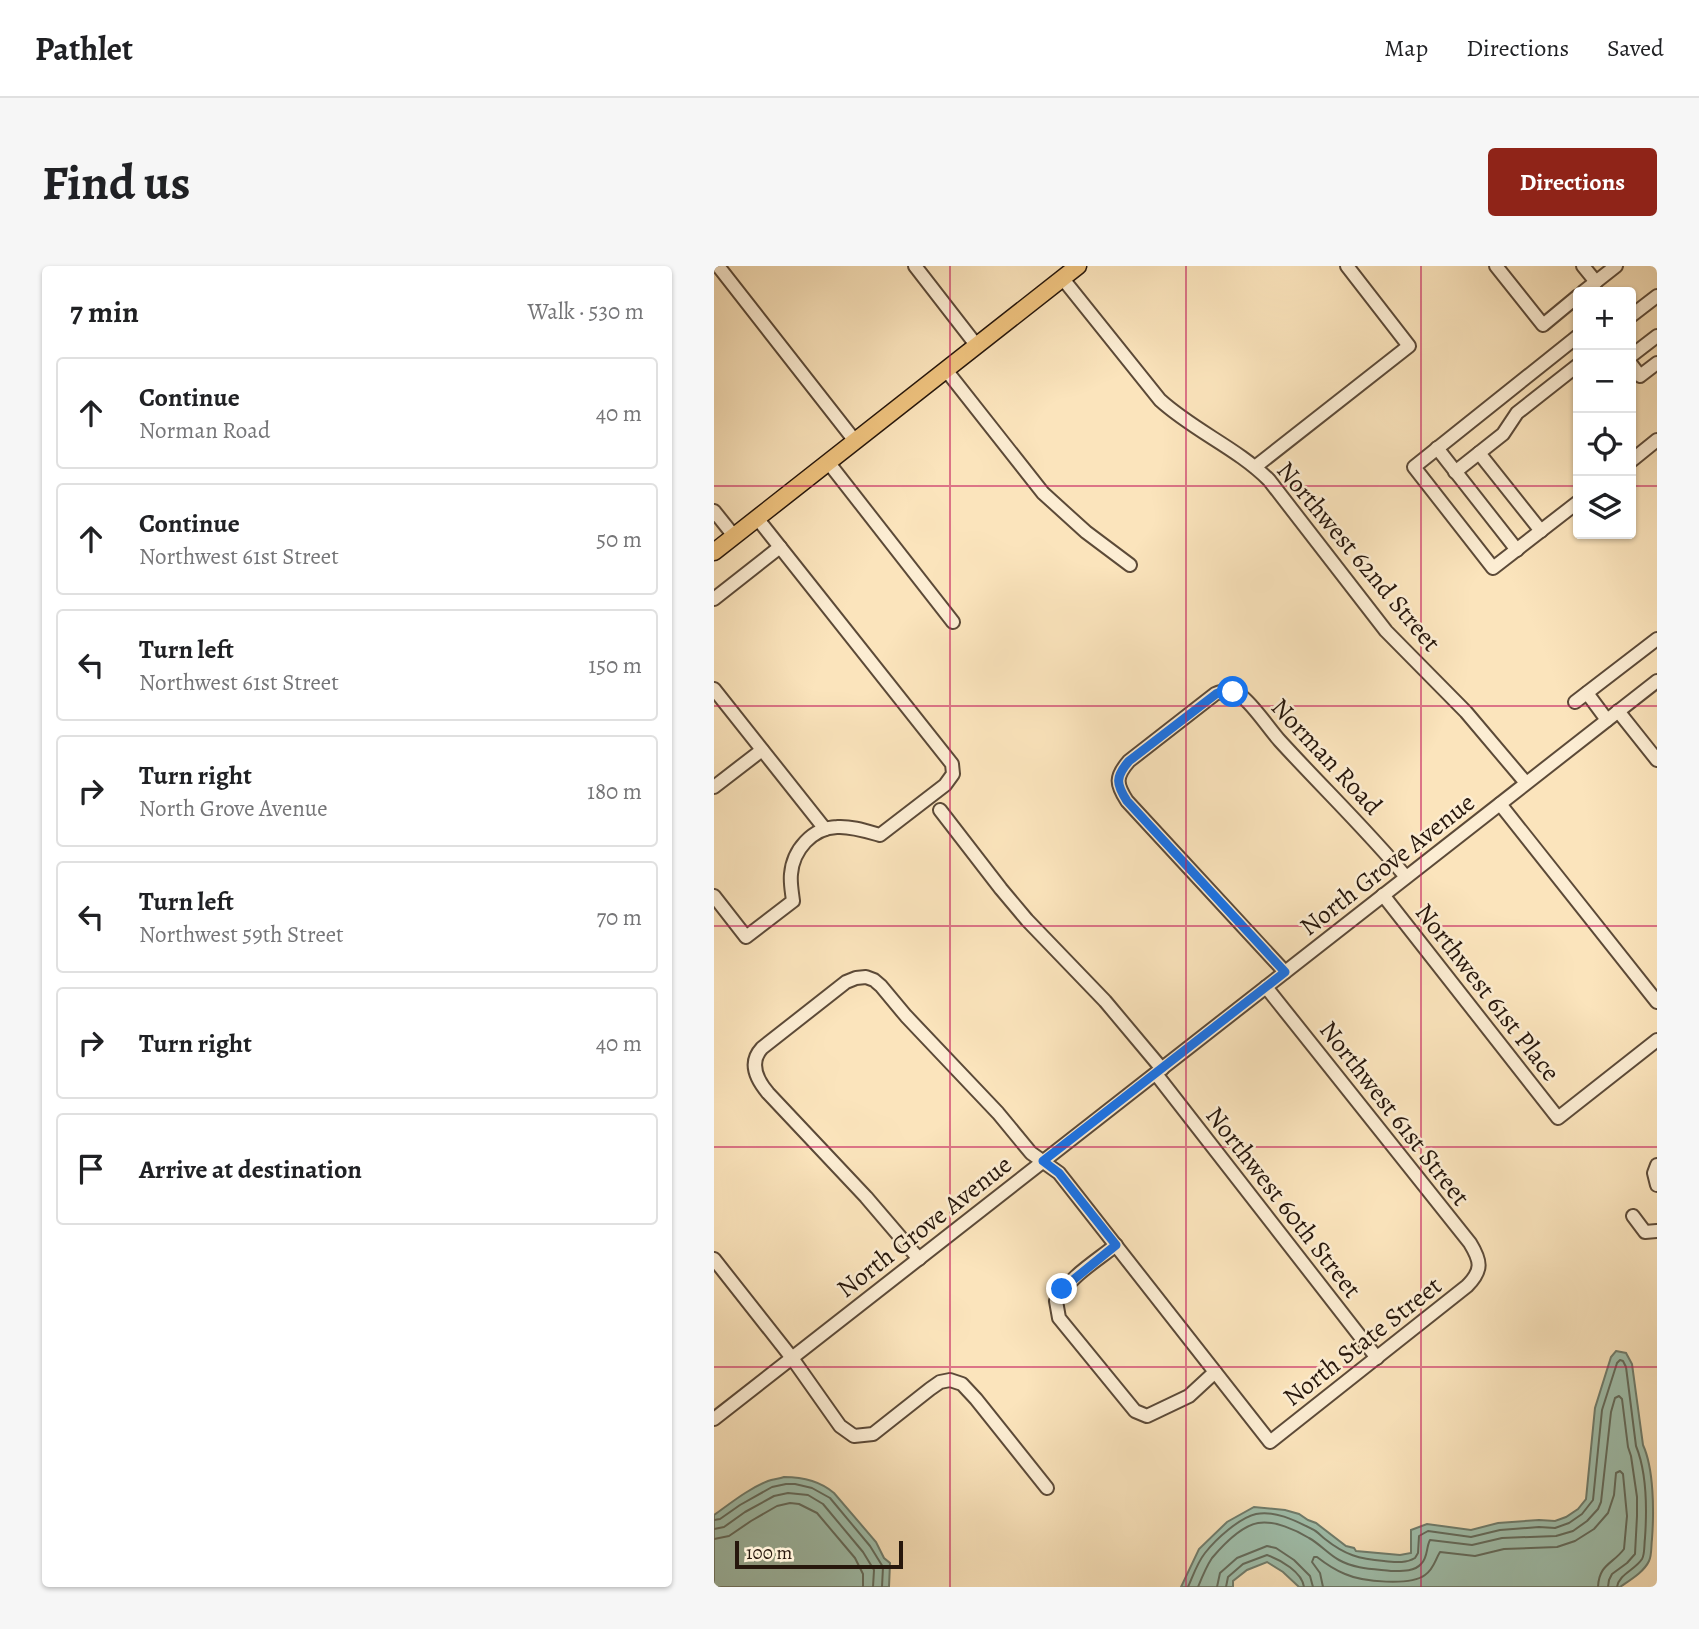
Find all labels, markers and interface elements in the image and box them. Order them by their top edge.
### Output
text: Pathlet [35,26,133,71]
text: Map [1384,32,1428,64]
text: Directions [1466,32,1569,64]
text: Saved [1607,32,1664,64]
button: Directions [1488,148,1657,216]
text: Find us [42,149,190,216]
map controls [1573,287,1636,539]
button: + [1573,287,1636,350]
text: 7 min [70,292,139,332]
text: Walk · 530 m [528,296,644,327]
button: − [1573,350,1636,413]
text: Continue [139,380,240,415]
icon: ahead [72,394,110,432]
text: 40 m [596,398,642,429]
button: locate [1573,413,1636,476]
text: Norman Road [139,415,270,446]
street label: Northwest 62nd Street [1269,454,1449,659]
button: layers [1573,476,1636,539]
text: Continue [139,506,240,541]
icon: ahead [72,520,110,558]
text: 50 m [596,524,642,555]
text: Northwest 61st Street [139,541,339,572]
text: Turn left [139,632,234,667]
icon: left [72,646,110,684]
text: 150 m [588,650,642,681]
text: Northwest 61st Street [139,667,339,698]
route start [1217,676,1248,707]
street label: Norman Road [1263,690,1390,823]
text: Turn right [139,758,252,793]
icon: right [72,772,110,810]
text: 180 m [587,776,642,807]
street label: North Grove Avenue [1293,785,1482,944]
text: North Grove Avenue [139,793,328,824]
text: Turn left [139,884,234,919]
street label: Northwest 61st Place [1407,896,1568,1089]
icon: left [72,898,110,936]
text: 70 m [596,902,642,933]
text: Northwest 59th Street [139,919,344,950]
street label: Northwest 61st Street [1311,1014,1478,1213]
icon: right [72,1024,110,1062]
text: Turn right [139,1026,252,1061]
text: 40 m [596,1028,642,1059]
street label: Northwest 60th Street [1198,1099,1370,1306]
street label: North Grove Avenue [830,1147,1019,1306]
icon: arrive [72,1150,110,1188]
text: Arrive at destination [139,1152,362,1187]
street label: North State Street [1276,1268,1449,1414]
route end [1046,1273,1077,1304]
scale bar [735,1538,903,1570]
text: 100 m [746,1540,792,1566]

